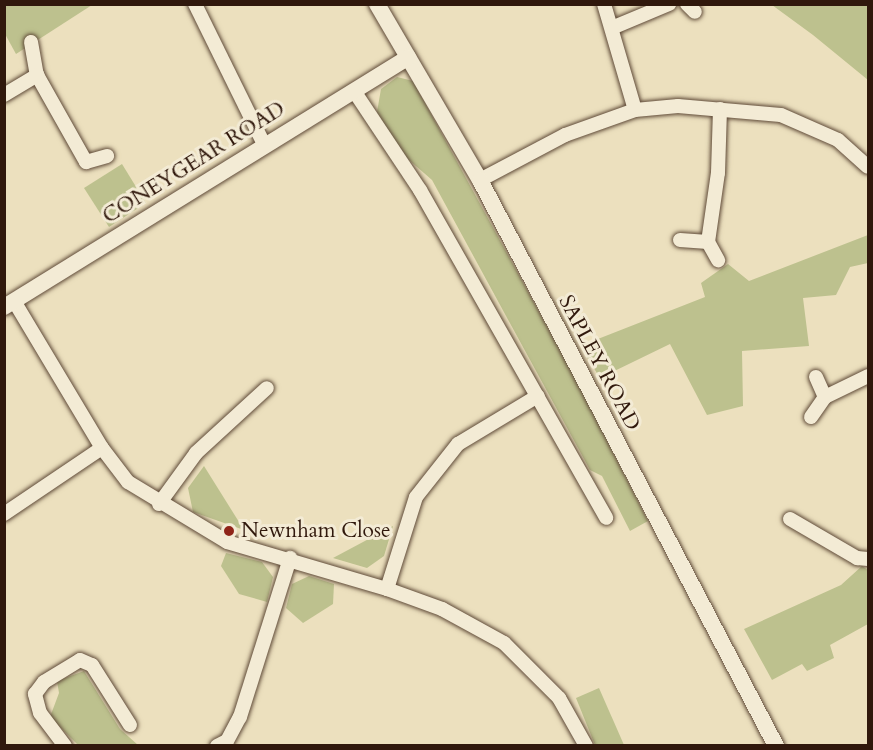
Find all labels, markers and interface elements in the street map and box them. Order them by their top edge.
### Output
street label: CONEYGEAR ROAD [98,97,290,229]
street label: SAPLEY ROAD [553,291,645,435]
place label: Newnham Close [241,518,391,544]
marker: Newnham Close [222,524,236,538]

